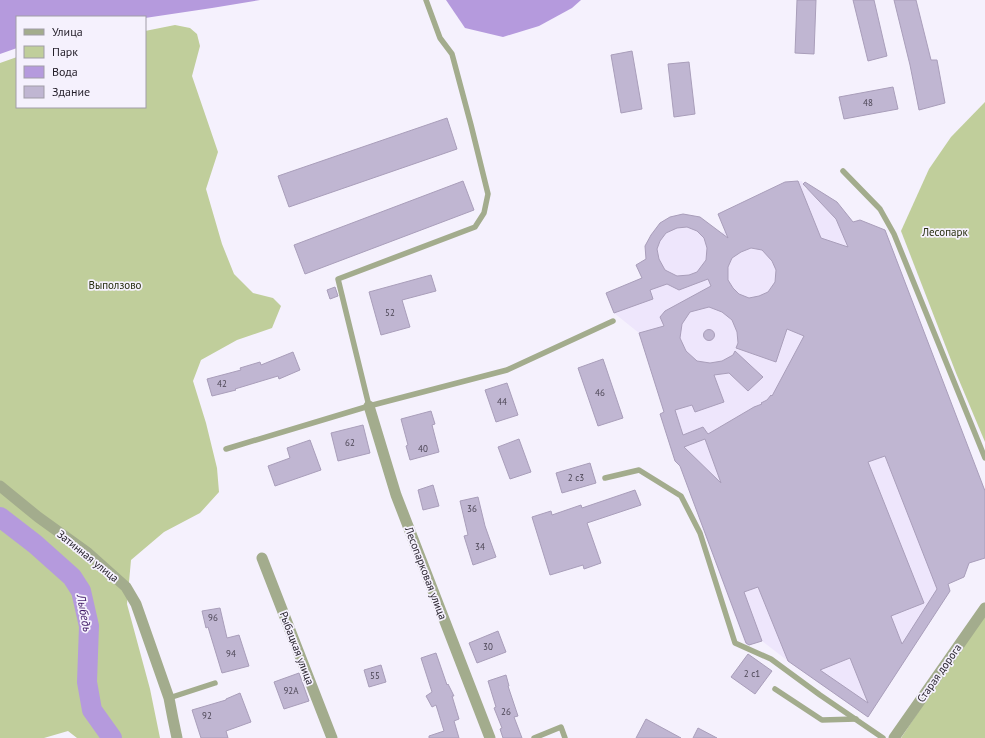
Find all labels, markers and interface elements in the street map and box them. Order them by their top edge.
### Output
legend [16,16,146,108]
text: Улица [52,24,83,39]
text: Парк [52,44,78,59]
text: Вода [52,64,78,79]
text: Здание [52,84,90,99]
house number: 48 [863,97,873,108]
park label: Лесопарк [921,225,968,239]
park label: Выползово [88,278,142,292]
house number: 52 [385,307,395,318]
house number: 42 [217,378,227,389]
house number: 46 [595,387,605,398]
house number: 44 [497,396,507,407]
house number: 62 [345,437,355,448]
house number: 40 [418,443,428,454]
house number: 2 с3 [568,472,584,483]
house number: 36 [467,503,477,514]
street label: Лесопарковая улица [401,524,450,621]
street label: Затинная улица [54,527,122,585]
house number: 34 [475,541,485,552]
water label: Лыбедь [74,592,95,633]
street label: Рыбацкая улица [277,609,317,687]
house number: 96 [208,612,218,623]
house number: 30 [483,641,493,652]
street label: Старая дорога [914,641,964,705]
house number: 94 [226,648,236,659]
house number: 2 с1 [744,668,760,679]
house number: 55 [370,670,380,681]
house number: 92А [283,685,299,696]
house number: 26 [501,706,511,717]
house number: 92 [202,710,212,721]

